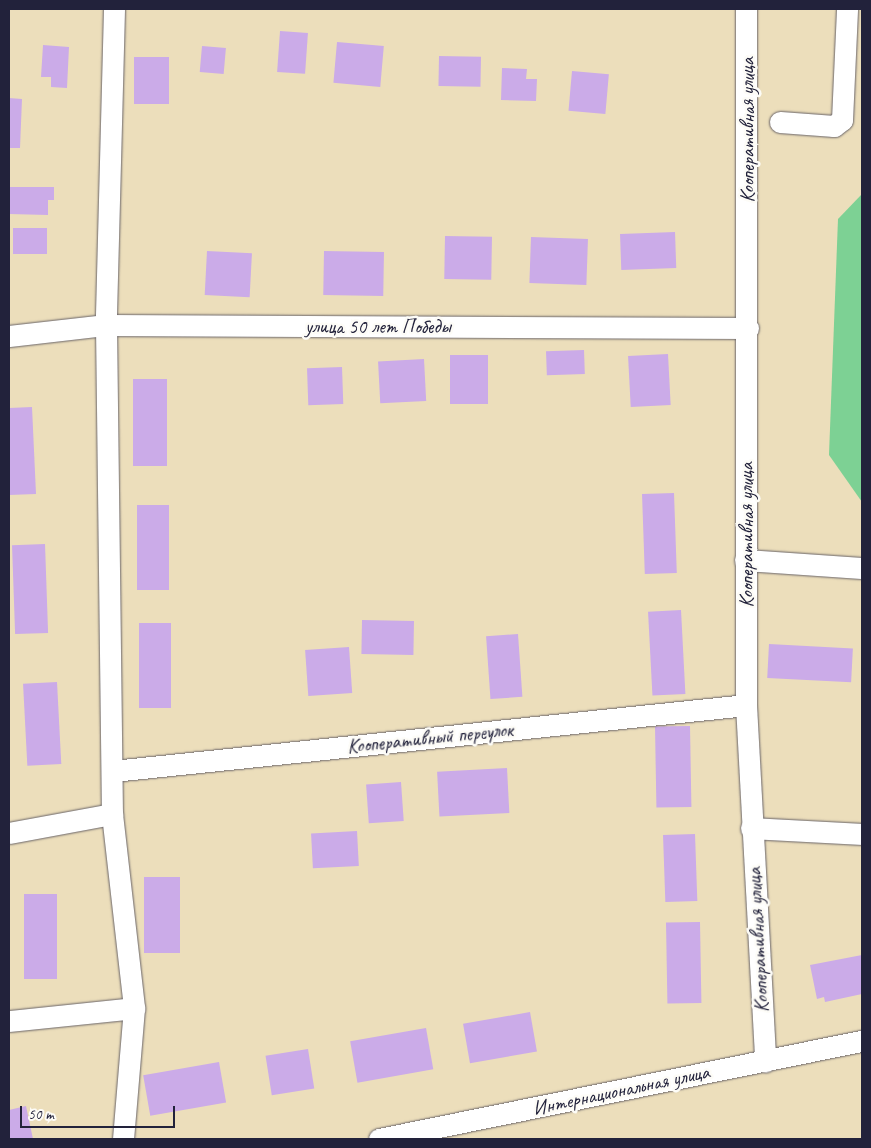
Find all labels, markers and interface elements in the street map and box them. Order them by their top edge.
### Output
street label: Кооперативная улица [735,57,759,203]
street label: улица 50 лет Победы [305,314,451,338]
street label: Кооперативная улица [734,462,758,608]
street label: Кооперативный переулок [346,717,514,759]
street label: Кооперативная улица [742,867,774,1013]
street label: Интернациональная улица [530,1059,712,1121]
scale bar [22,1096,178,1128]
text: 50 m [28,1105,54,1124]

